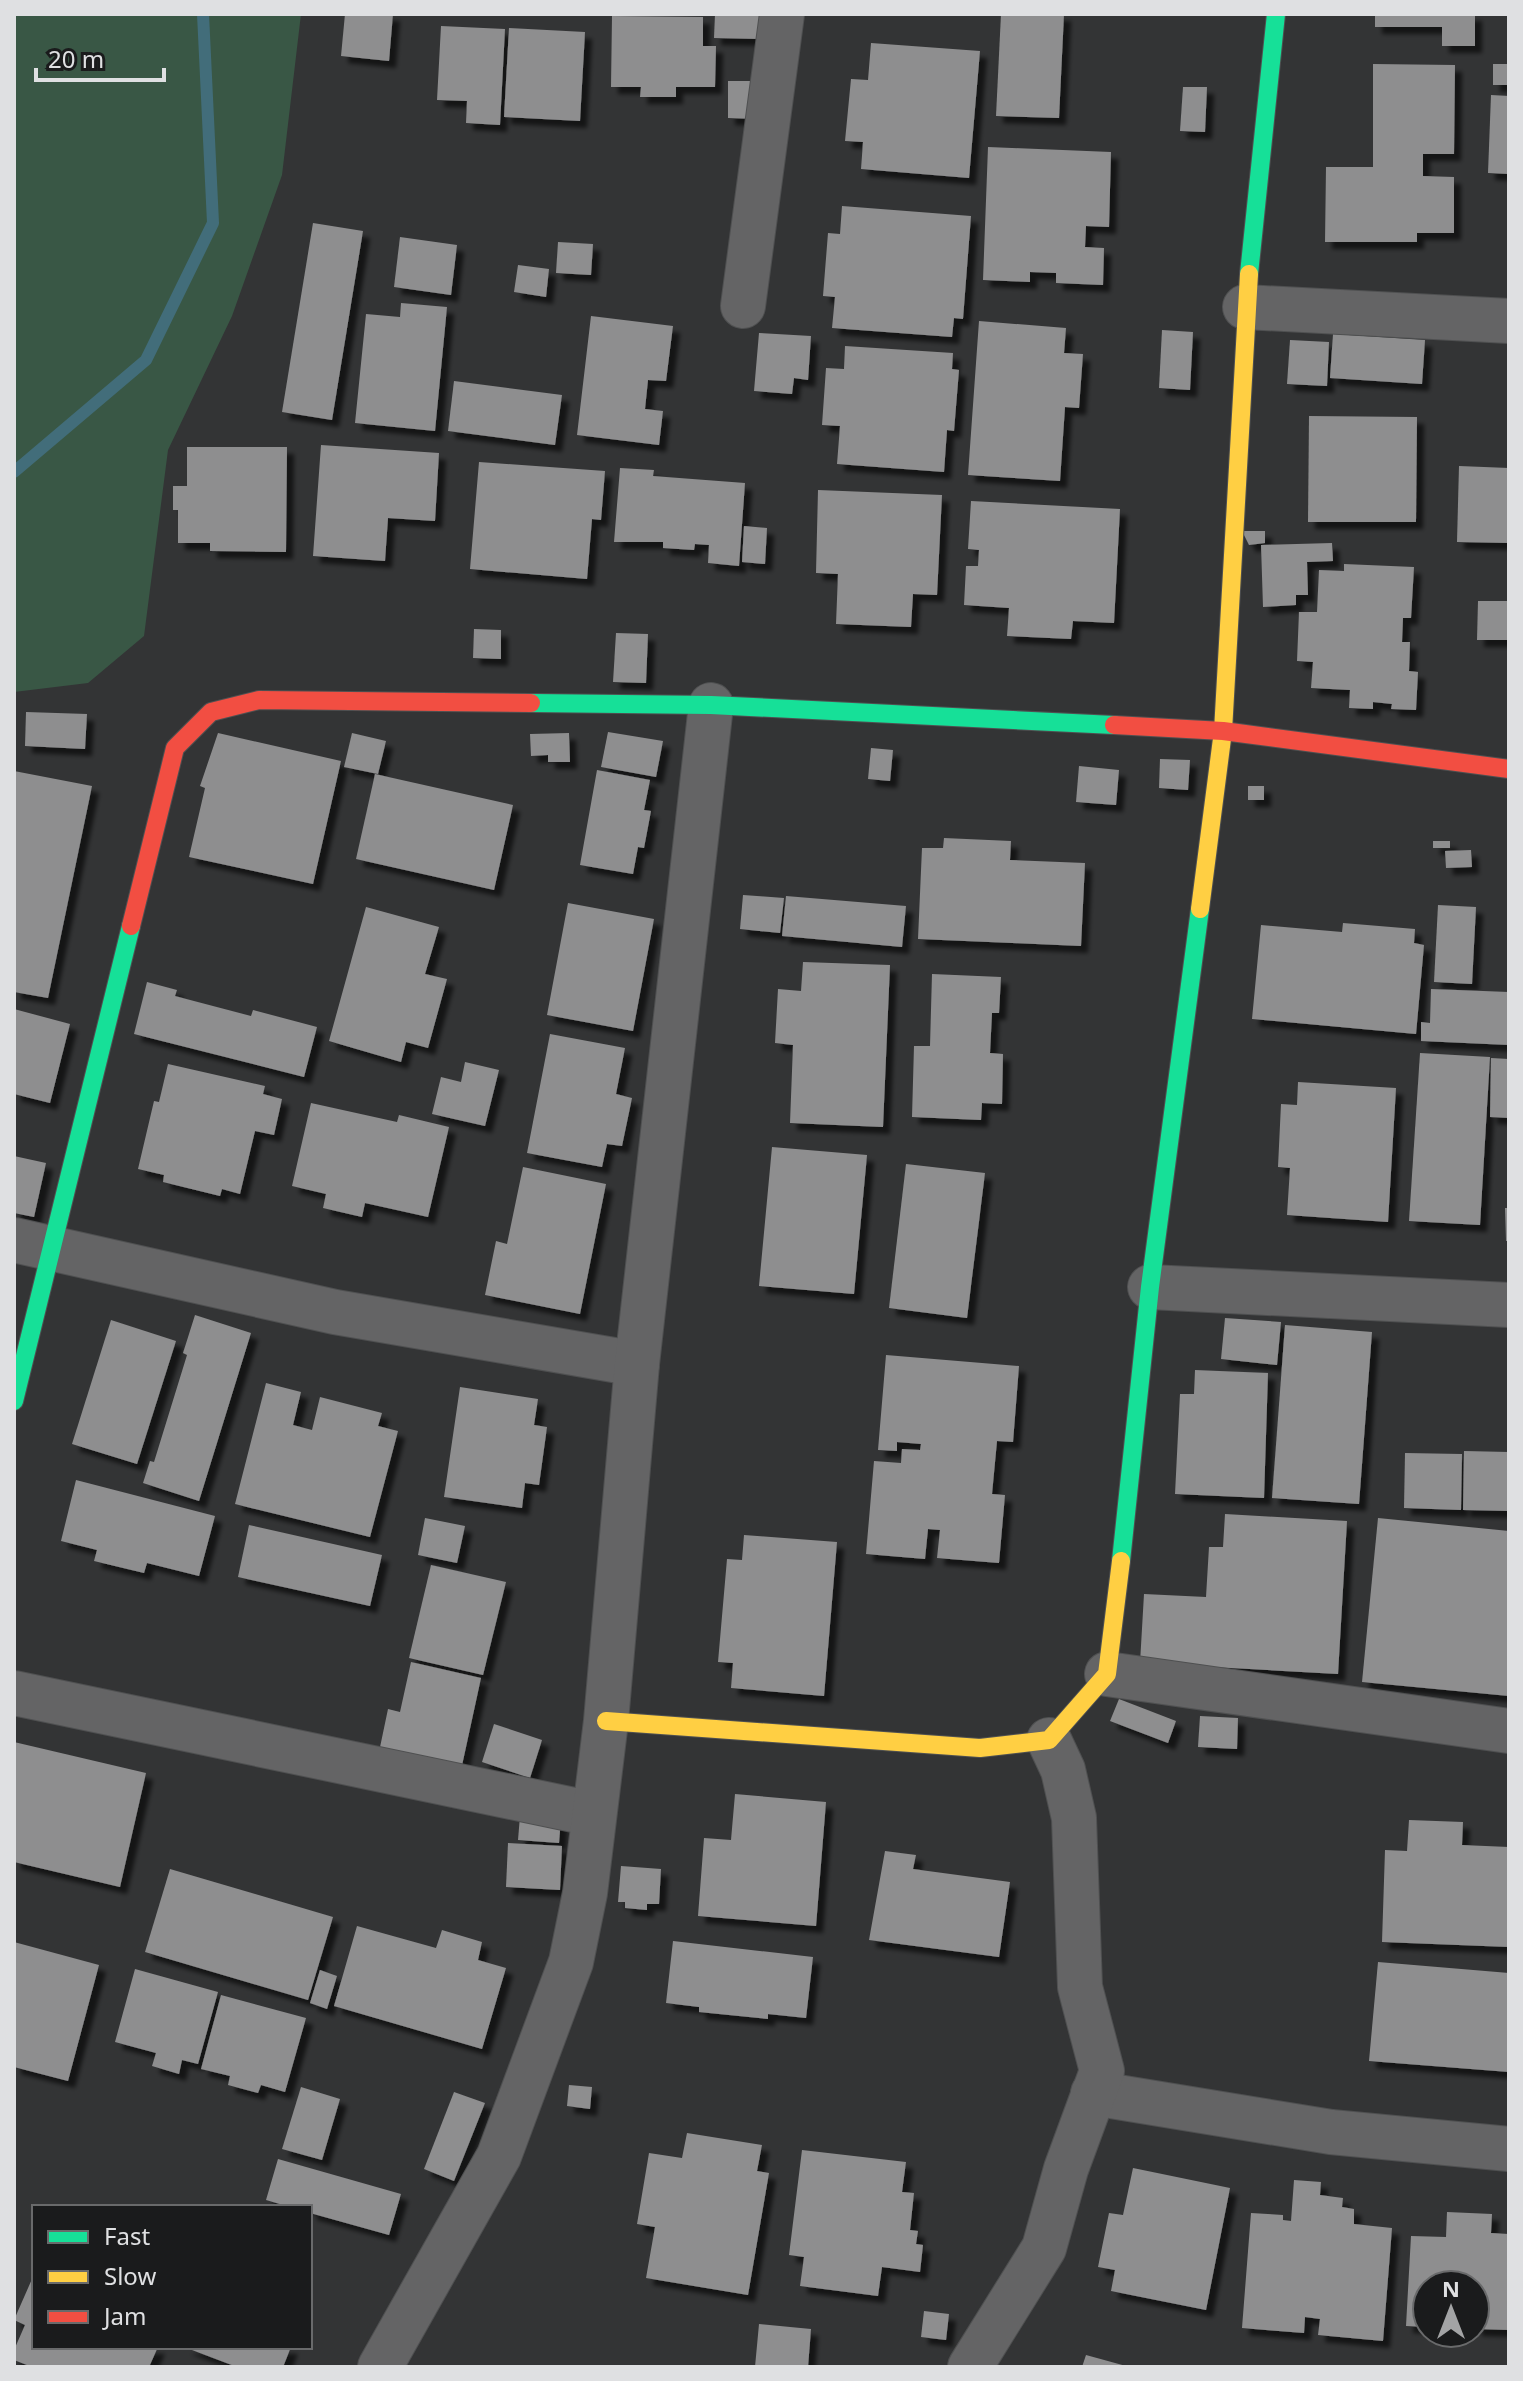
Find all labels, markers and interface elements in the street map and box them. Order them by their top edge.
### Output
scale bar [36,32,164,82]
text: 20 m [48,42,104,75]
legend [32,2205,312,2349]
text: Fast [104,2219,150,2252]
text: Slow [104,2259,156,2292]
north arrow [1411,2269,1491,2349]
text: N [1442,2273,1460,2303]
text: Jam [102,2299,146,2332]

